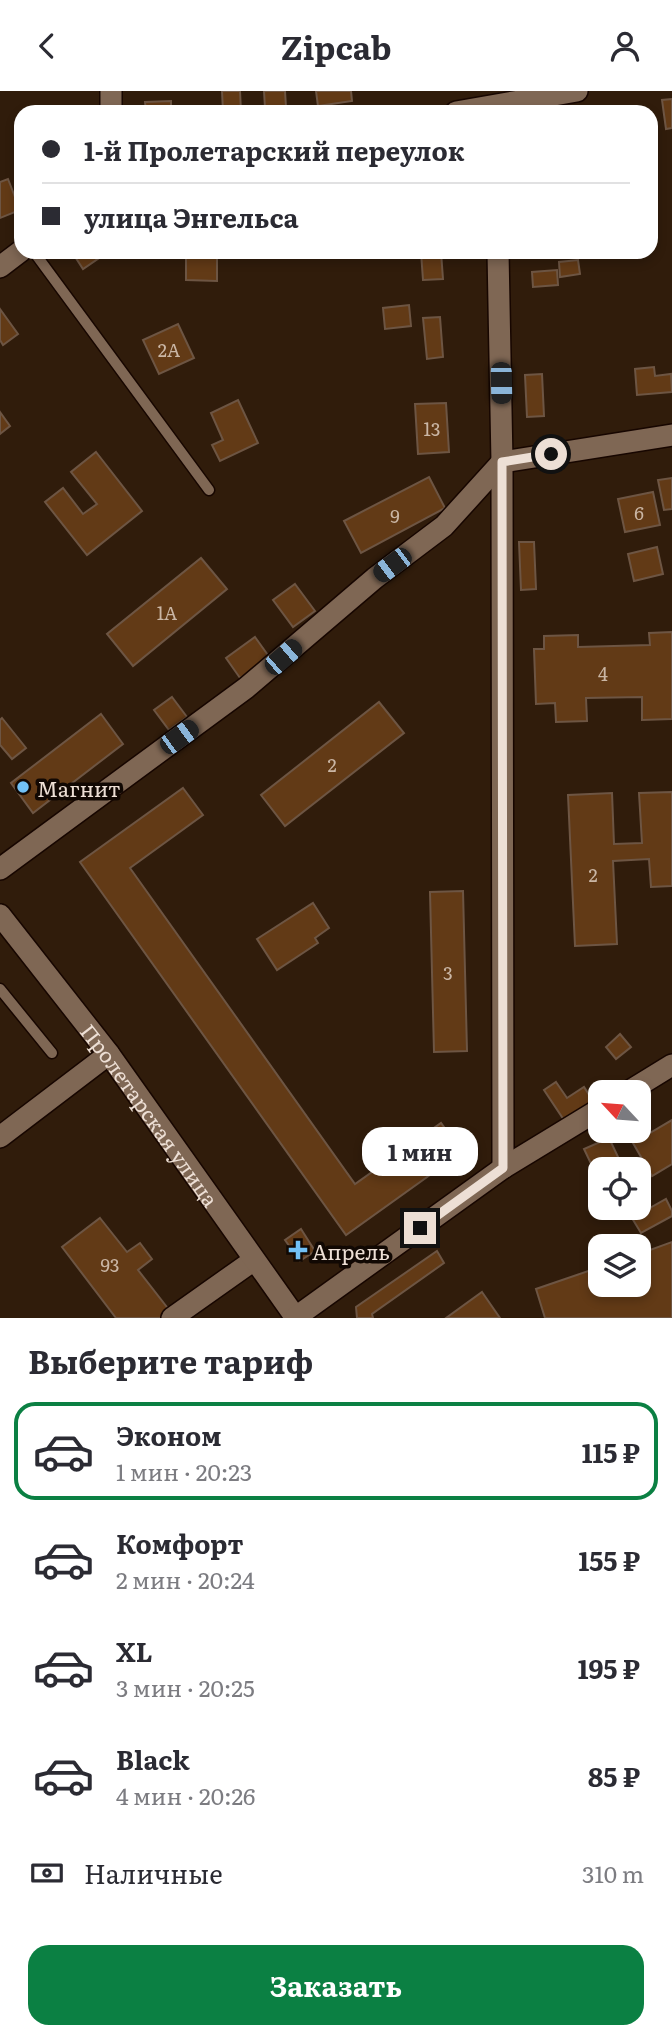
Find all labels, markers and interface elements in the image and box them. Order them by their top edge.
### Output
text: Zipcab [281,22,391,70]
icon: back [28,27,66,65]
icon: person [606,27,644,65]
text: 1-й Пролетарский переулок [84,130,464,169]
text: улица Энгельса [84,197,299,236]
house number: 2А [158,336,180,363]
car [491,362,512,404]
house number: 13 [423,415,441,442]
route start [535,438,567,470]
house number: 6 [634,499,644,526]
house number: 9 [390,502,400,529]
car [369,544,416,586]
house number: 1А [157,599,177,626]
car [261,635,306,679]
house number: 4 [598,660,608,687]
car [156,716,203,758]
house number: 2 [327,751,337,778]
place label: Магнит [37,772,121,803]
marker: Магнит [15,779,31,795]
house number: 2 [588,861,598,888]
house number: 3 [443,959,453,986]
street label: Пролетарская улица [74,1016,228,1213]
north arrow [588,1080,651,1143]
map controls [588,1080,651,1297]
callout: 1 мин [362,1127,478,1175]
text: 1 мин [388,1134,452,1168]
button: locate [588,1157,651,1220]
route end [404,1212,436,1244]
button: layers [588,1234,651,1297]
place label: Апрель [312,1235,390,1266]
marker: Апрель [290,1242,306,1258]
house number: 93 [100,1251,120,1278]
text: Выберите тариф [28,1336,313,1384]
text: Эконом [116,1415,221,1454]
icon: car [32,1420,95,1483]
text: 115 ₽ [582,1432,640,1471]
text: 1 мин · 20:23 [116,1454,252,1488]
text: Комфорт [116,1523,243,1562]
icon: car [32,1528,95,1591]
text: 155 ₽ [578,1540,640,1579]
text: 2 мин · 20:24 [116,1562,255,1596]
text: XL [116,1631,153,1670]
icon: car [32,1636,95,1699]
text: 195 ₽ [578,1648,640,1687]
text: 3 мин · 20:25 [116,1670,255,1704]
text: Black [116,1739,190,1778]
icon: car [32,1744,95,1807]
text: 85 ₽ [588,1756,640,1795]
text: 4 мин · 20:26 [116,1778,255,1812]
text: Наличные [84,1853,223,1892]
icon: cash [28,1854,66,1892]
text: 310 m [582,1856,644,1890]
button: Заказать [28,1945,644,2025]

